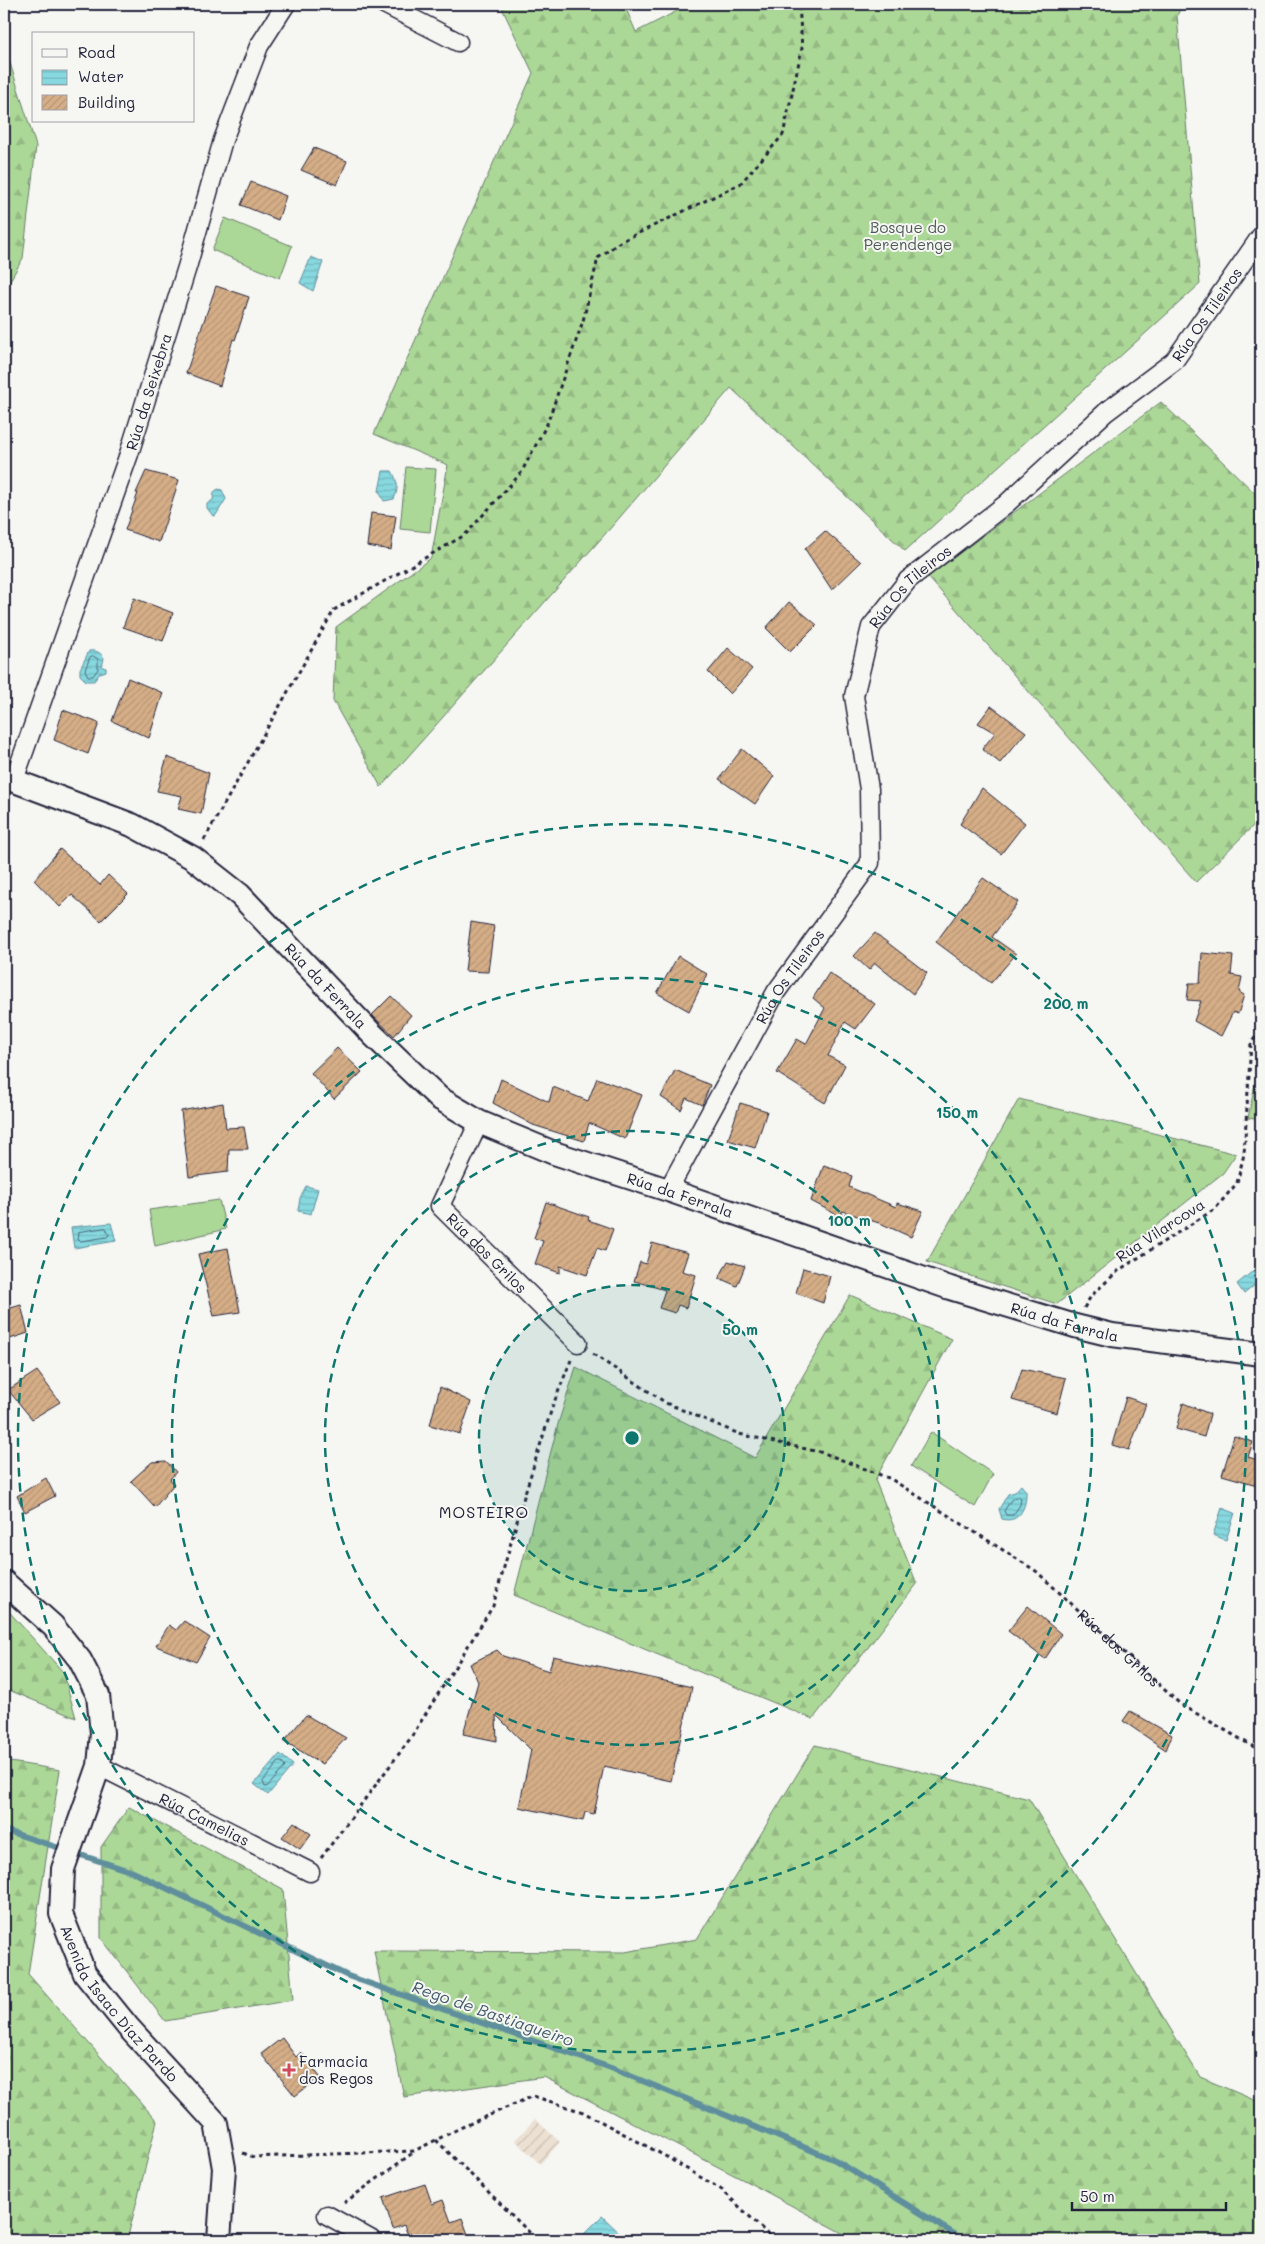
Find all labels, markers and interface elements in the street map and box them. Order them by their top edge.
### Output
legend [32,32,195,122]
text: Road [78,42,115,62]
text: Water [78,66,124,86]
text: Building [78,92,135,112]
park label: Bosque do Perendenge [864,217,952,254]
street label: Rúa Os Tileiros [1167,263,1246,365]
street label: Rúa da Seixebra [121,331,176,453]
street label: Rúa Os Tileiros [864,540,955,632]
street label: Rúa Os Tileiros [751,925,829,1027]
street label: Rúa da Ferrala [281,939,372,1033]
text: 200 m [1044,993,1089,1013]
text: 150 m [936,1102,978,1122]
street label: Rúa da Ferrala [625,1167,736,1222]
street label: Rúa Vilarcova [1112,1194,1208,1266]
street label: Rúa dos Grilos [443,1208,532,1297]
text: 100 m [827,1210,871,1230]
street label: Rúa da Ferrala [1008,1297,1120,1346]
text: 50 m [722,1319,758,1339]
centre of rings [623,1429,641,1447]
district label: MOSTEIRO [439,1501,529,1522]
street label: Rúa dos Grilos [1073,1604,1165,1691]
street label: Rúa Camelias [156,1788,253,1850]
street label: Avenida Isaac Díaz Pardo [56,1922,183,2086]
water label: Rego de Bastiagueiro [410,1976,577,2051]
place label: Farmacia dos Regos [299,2051,373,2088]
marker: Farmacia dos Regos [283,2064,295,2076]
scale bar [1072,2179,1226,2211]
text: 50 m [1080,2186,1115,2206]

